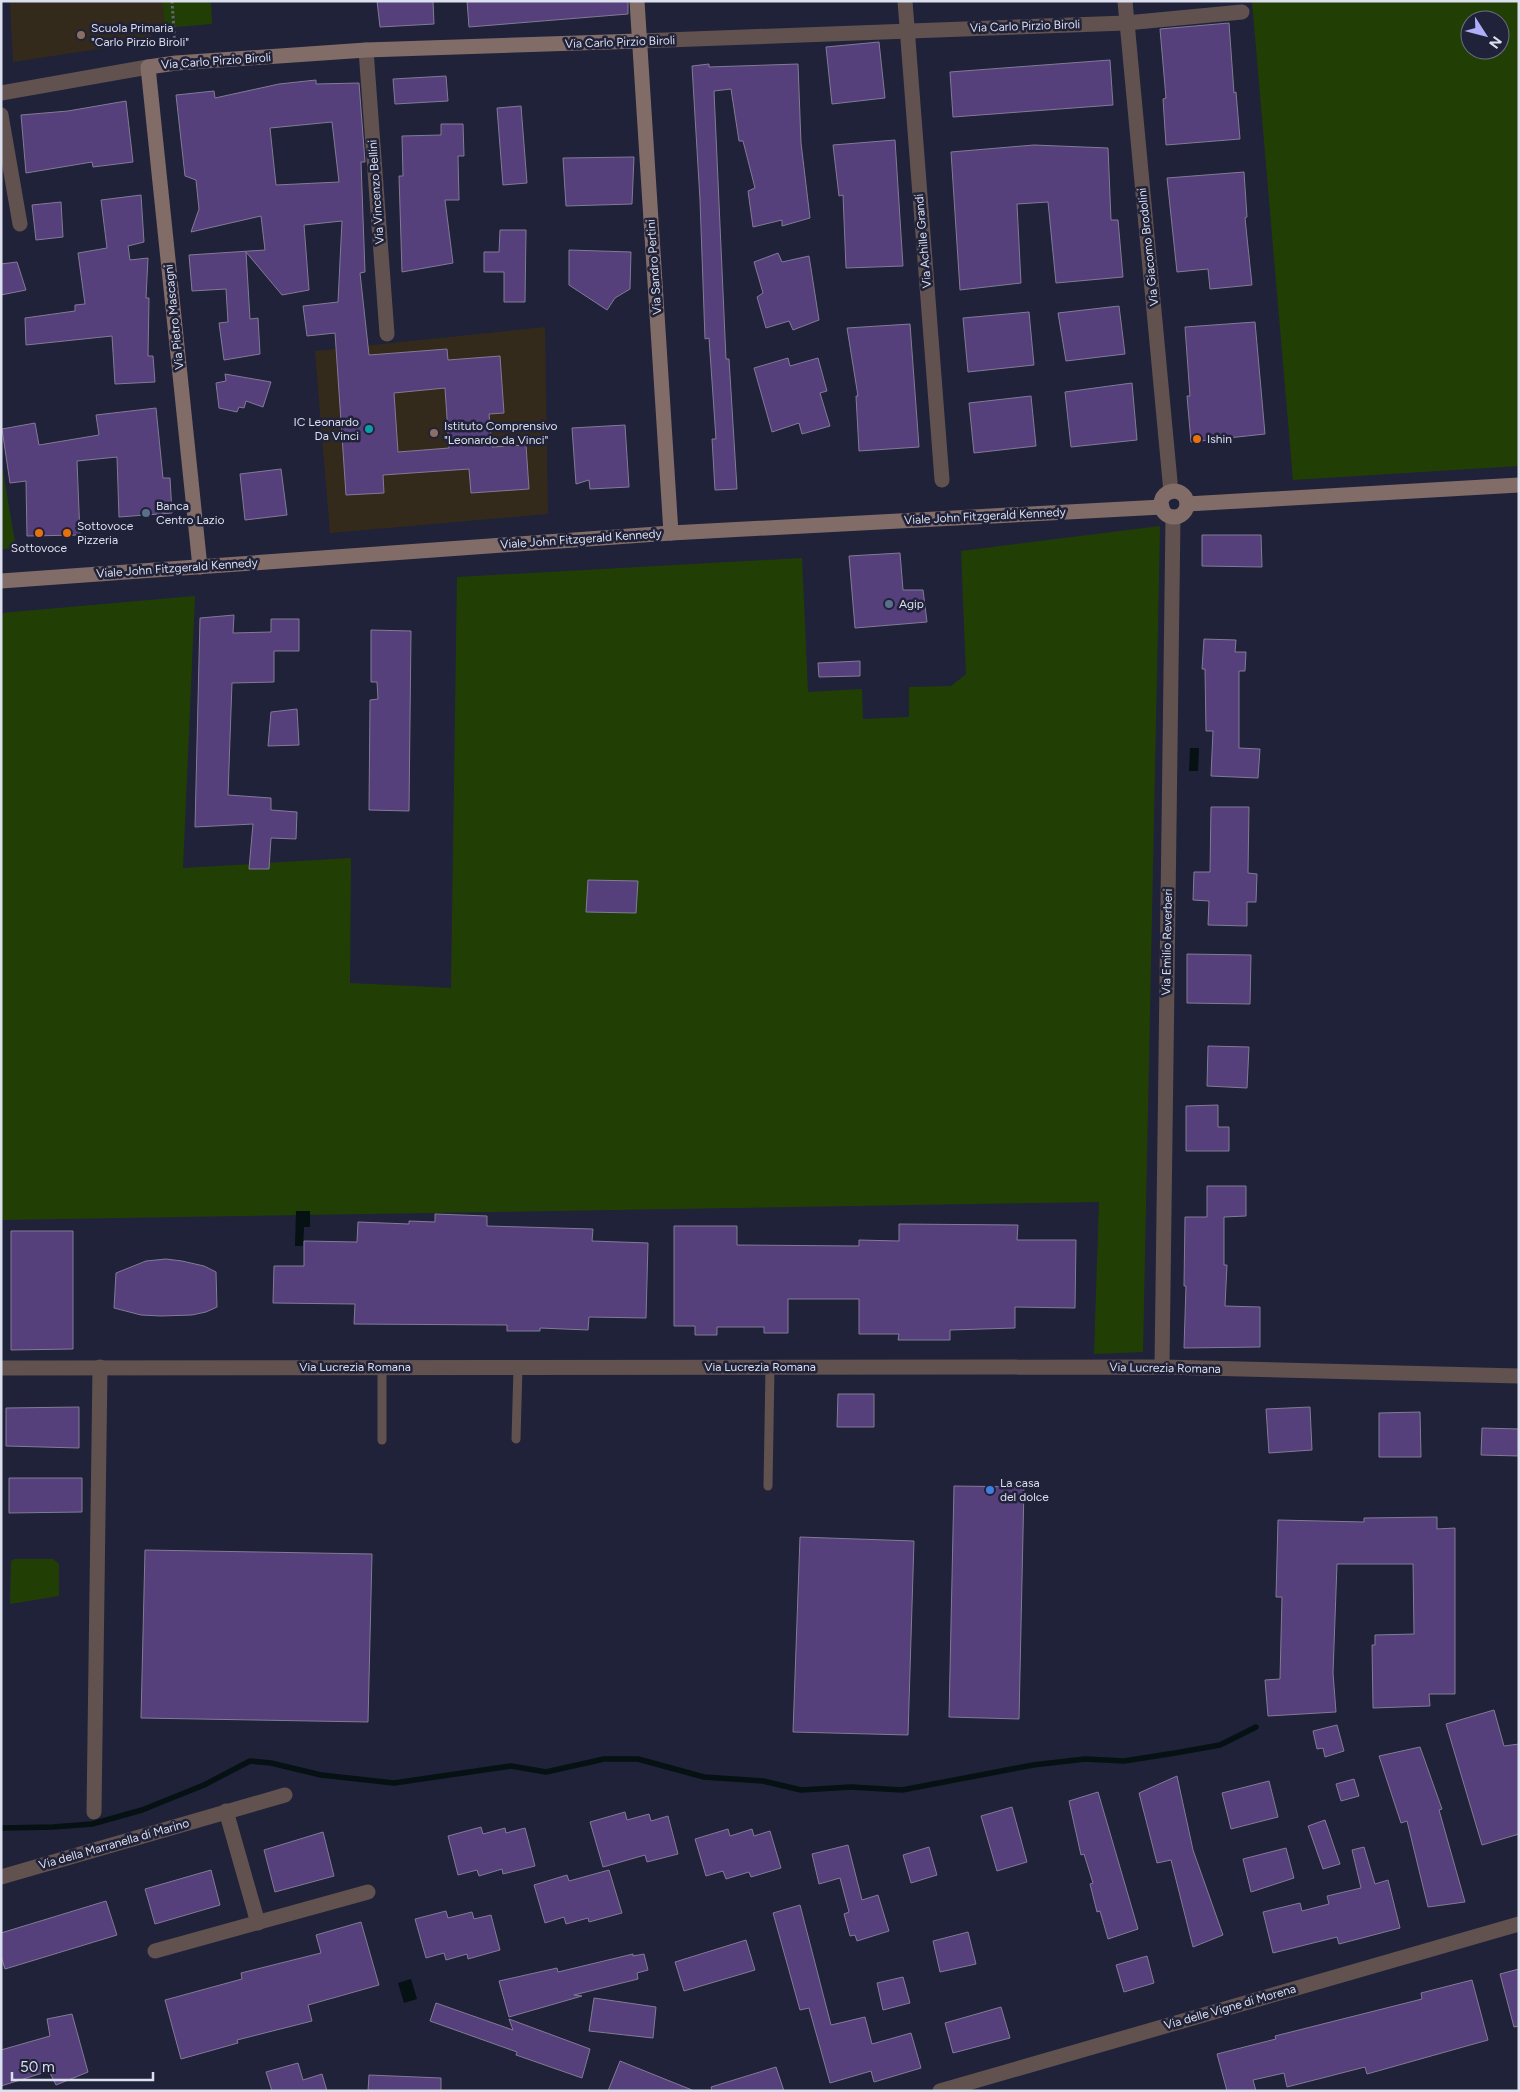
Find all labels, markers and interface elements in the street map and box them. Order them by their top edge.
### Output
north arrow [1460,10,1510,60]
street label: Via Carlo Pirzio Biroli [970,17,1080,35]
place label: Scuola Primaria "Carlo Pirzio Biroli" [91,21,189,49]
marker: Scuola Primaria "Carlo Pirzio Biroli" [75,29,87,41]
street label: Via Carlo Pirzio Biroli [565,33,675,51]
text: N [1485,33,1505,52]
street label: Via Carlo Pirzio Biroli [160,50,272,72]
street label: Via Vincenzo Bellini [365,139,387,245]
street label: Via Giacomo Brodolini [1135,187,1161,307]
street label: Via Achille Grandi [912,193,934,289]
street label: Via Sandro Pertini [644,219,664,315]
street label: Via Pietro Mascagni [161,264,187,370]
place label: IC Leonardo Da Vinci [294,415,359,443]
place label: Istituto Comprensivo "Leonardo da Vinci" [444,419,558,447]
marker: IC Leonardo Da Vinci [363,423,375,435]
marker: Istituto Comprensivo "Leonardo da Vinci" [428,427,440,439]
place label: Ishin [1207,432,1232,446]
marker: Ishin [1191,433,1203,445]
place label: Banca Centro Lazio [156,499,224,527]
street label: Viale John Fitzgerald Kennedy [904,505,1067,527]
marker: Banca Centro Lazio [140,507,152,519]
place label: Sottovoce Pizzeria [77,519,134,547]
street label: Viale John Fitzgerald Kennedy [500,526,663,552]
marker: Sottovoce [33,527,45,539]
marker: Sottovoce Pizzeria [61,527,73,539]
place label: Sottovoce [11,541,68,555]
street label: Viale John Fitzgerald Kennedy [96,555,259,581]
place label: Agip [899,597,924,611]
marker: Agip [883,598,895,610]
street label: Via Emilio Reverberi [1159,889,1175,995]
street label: Via Lucrezia Romana [299,1360,411,1374]
street label: Via Lucrezia Romana [704,1360,816,1374]
street label: Via Lucrezia Romana [1109,1360,1221,1376]
place label: La casa del dolce [1000,1476,1049,1504]
marker: La casa del dolce [984,1484,996,1496]
street label: Via della Marranella di Marino [37,1816,191,1872]
street label: Via delle Vigne di Morena [1163,1981,1297,2033]
scale bar [12,2050,154,2082]
text: 50 m [20,2058,55,2076]

